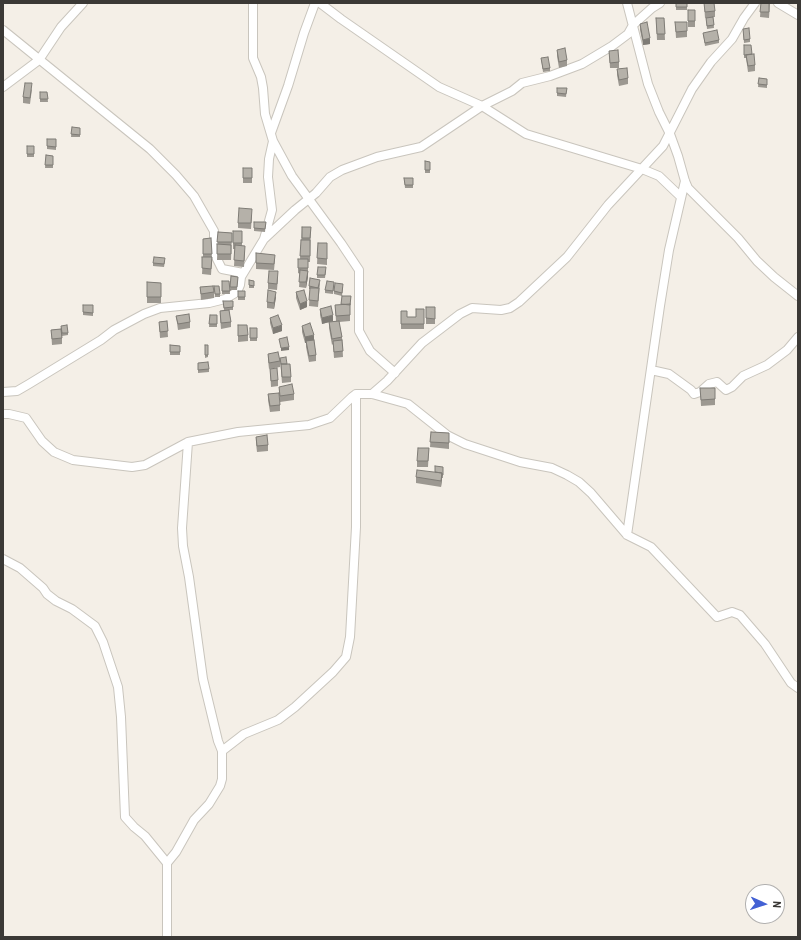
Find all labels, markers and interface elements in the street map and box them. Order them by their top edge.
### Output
north arrow [745,884,785,924]
text: N [770,901,783,908]

